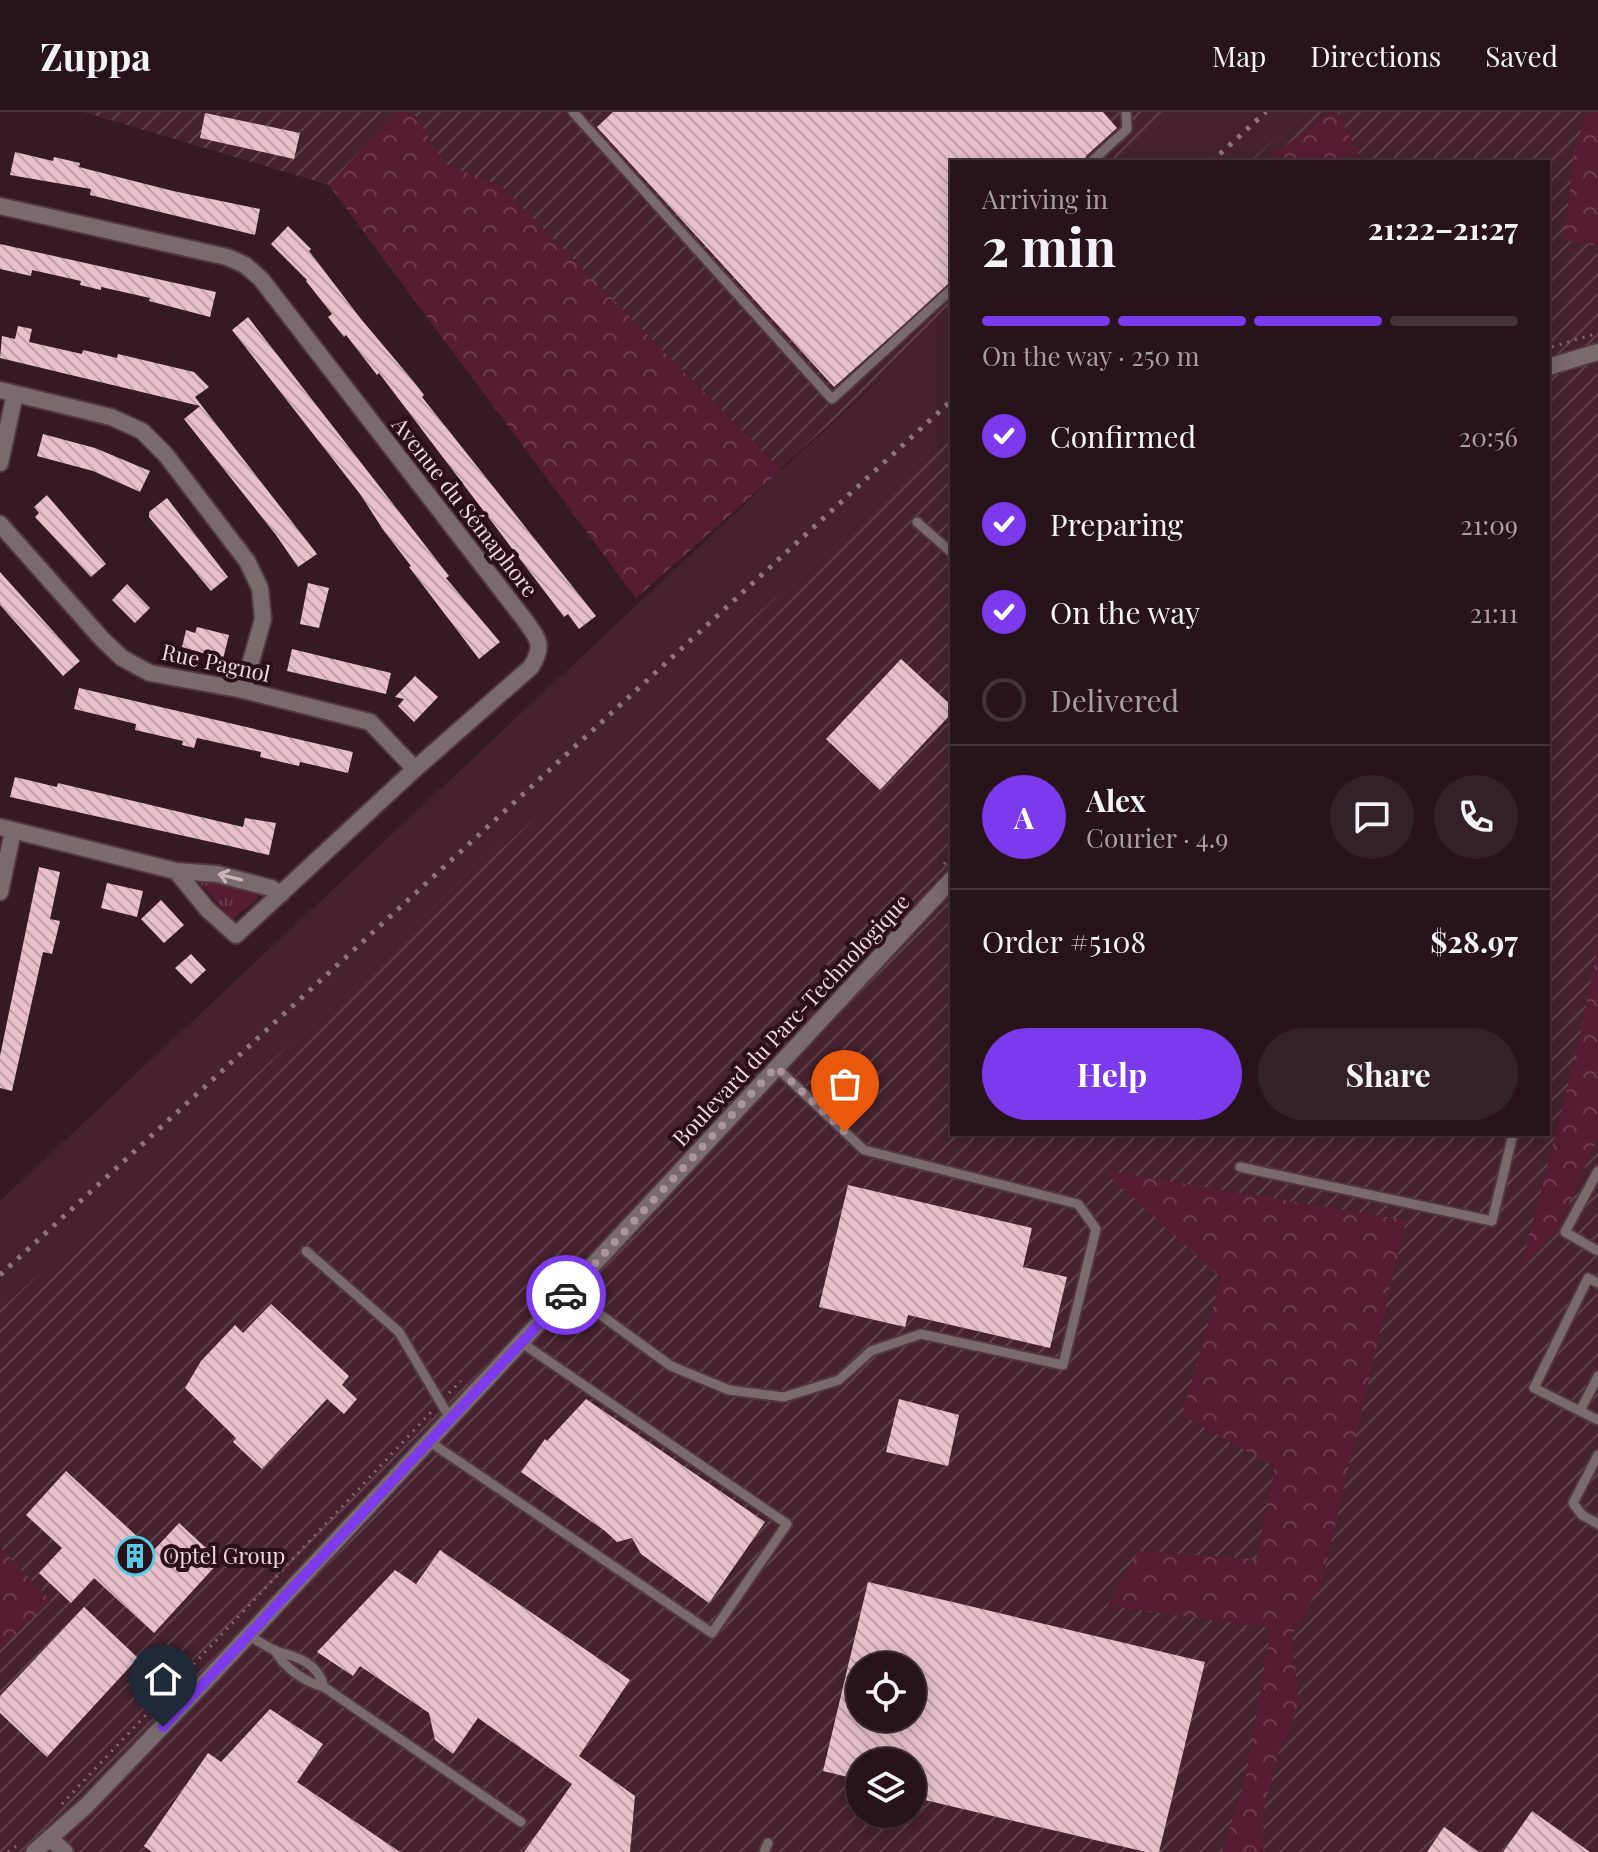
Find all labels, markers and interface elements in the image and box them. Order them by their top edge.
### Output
text: Zuppa [40,30,151,81]
text: Map [1212,37,1266,74]
text: Directions [1310,37,1441,74]
text: Saved [1485,37,1558,74]
text: Arriving in [982,181,1108,216]
text: 21:22–21:27 [1368,208,1518,248]
text: 2 min [982,211,1116,280]
text: On the way · 250 m [982,338,1200,373]
street label: Avenue du Sémaphore [385,409,546,603]
icon: check [982,414,1026,458]
text: Confirmed [1050,416,1196,456]
text: 20:56 [1459,419,1518,454]
icon: check [982,502,1026,546]
text: Preparing [1050,504,1183,544]
text: 21:09 [1460,507,1518,542]
icon: check [982,590,1026,634]
text: On the way [1050,592,1200,632]
text: 21:11 [1470,595,1518,630]
street label: Rue Pagnol [159,636,273,688]
text: Delivered [1050,680,1179,720]
button: chat [1330,775,1414,859]
button: phone [1434,775,1518,859]
text: Alex [1086,780,1146,820]
text: A [1014,797,1034,837]
text: Courier · 4.9 [1086,820,1228,855]
one-way arrow [217,869,243,884]
street label: Boulevard du Parc-Technologique [665,887,916,1152]
text: Order #5108 [982,921,1146,961]
text: $28.97 [1430,921,1518,961]
button: Help [982,1028,1242,1120]
button: Share [1258,1028,1518,1120]
pin [811,1050,879,1132]
icon: bag [823,1062,867,1106]
courier [526,1255,606,1335]
icon: car [544,1273,588,1317]
building icon: Optel Group [114,1535,156,1577]
place label: Optel Group [163,1540,285,1570]
pin [129,1645,197,1727]
map controls [846,1652,926,1828]
button: locate [846,1652,926,1732]
icon: home [141,1657,185,1701]
button: layers [846,1748,926,1828]

